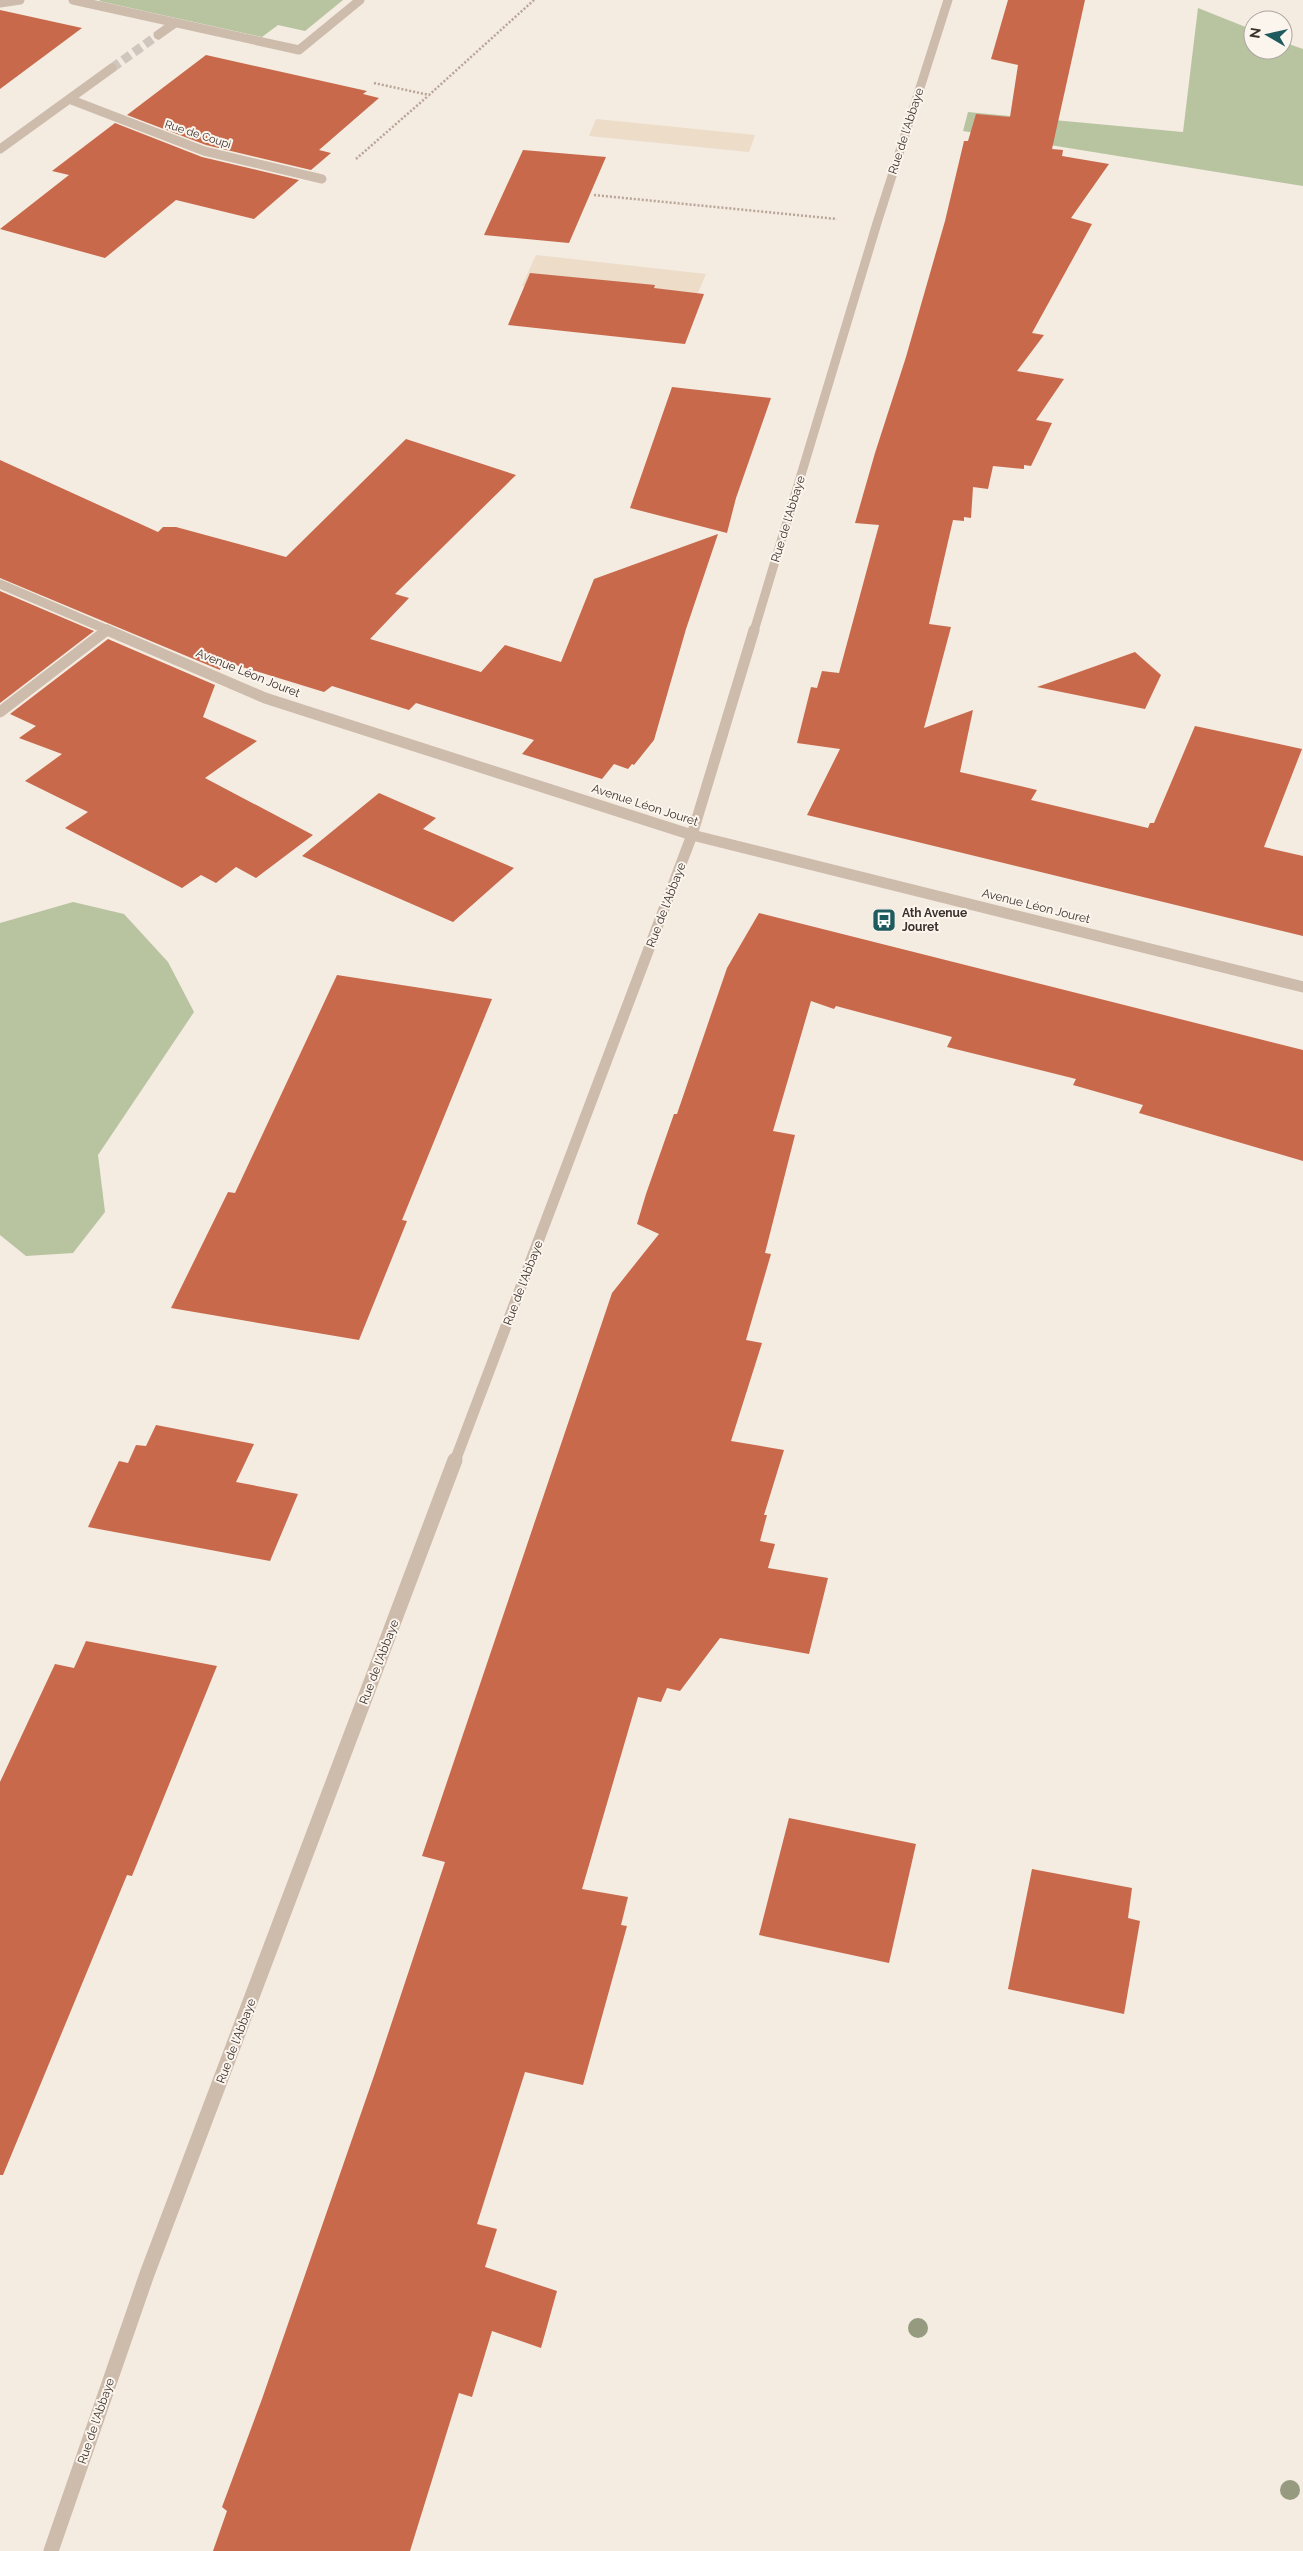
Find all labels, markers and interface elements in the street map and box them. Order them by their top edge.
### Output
north arrow [1243,10,1293,60]
text: N [1246,26,1264,39]
street label: Rue de l'Abbaye [885,86,927,176]
street label: Rue de Coupi [163,118,233,151]
street label: Rue de l'Abbaye [768,474,808,564]
street label: Avenue Léon Jouret [194,646,302,700]
street label: Avenue Léon Jouret [590,781,700,829]
street label: Rue de l'Abbaye [643,861,689,949]
street label: Avenue Léon Jouret [980,886,1092,926]
place label: Ath Avenue Jouret [902,906,967,934]
bus stop icon: Ath Avenue Jouret [871,907,897,933]
street label: Rue de l'Abbaye [500,1239,546,1327]
street label: Rue de l'Abbaye [356,1618,402,1706]
street label: Rue de l'Abbaye [213,1997,259,2085]
street label: Rue de l'Abbaye [75,2376,117,2466]

